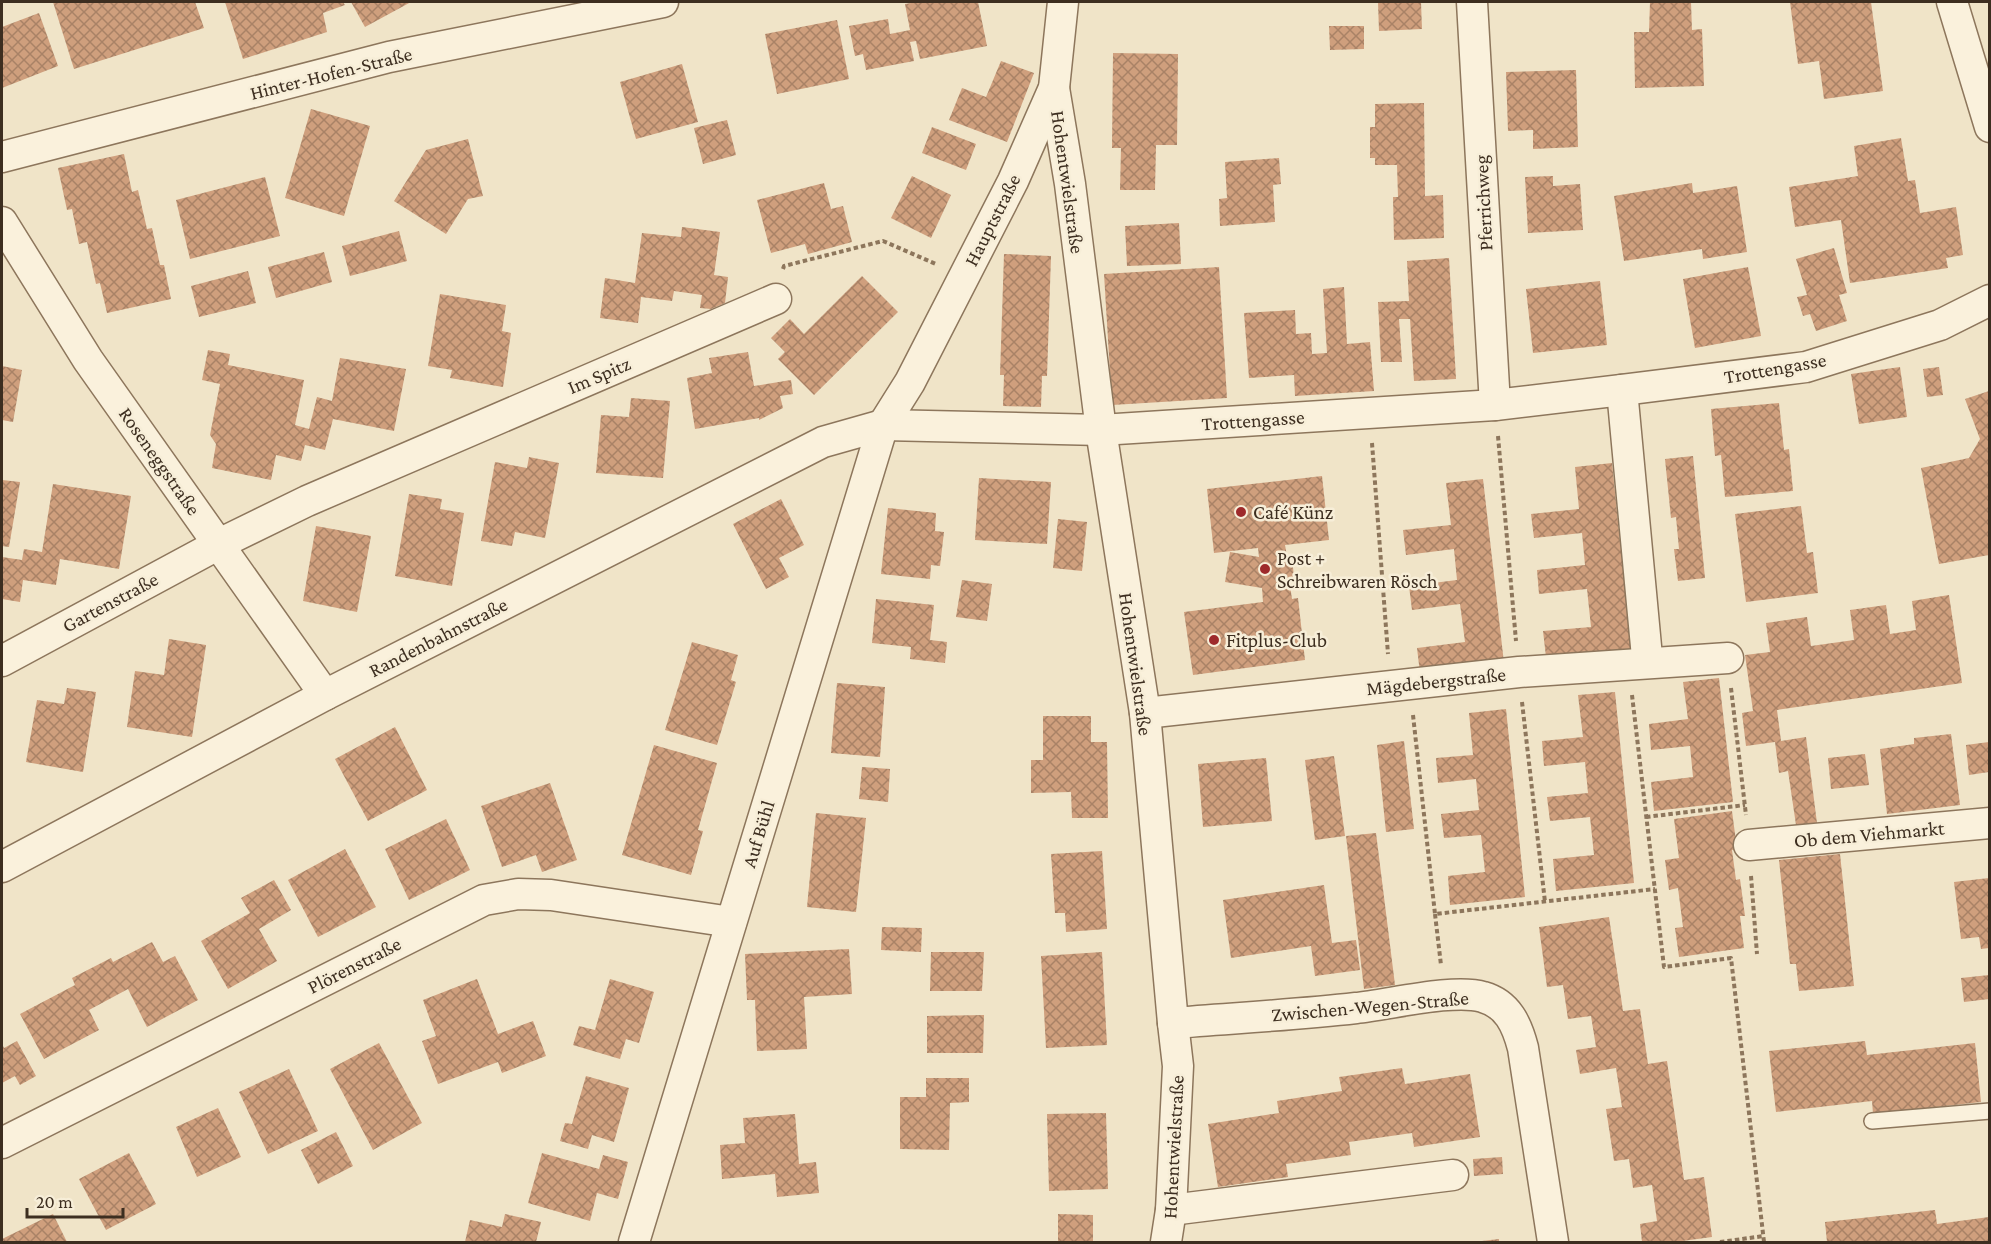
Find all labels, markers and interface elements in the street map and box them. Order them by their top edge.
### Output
street label: Hinter-Hofen-Straße [248,42,415,104]
street label: Hohentwielstraße [1047,109,1089,255]
street label: Pferrichweg [1469,154,1497,252]
street label: Hauptstraße [959,170,1026,270]
street label: Trottengasse [1722,348,1828,389]
street label: Im Spitz [564,352,634,399]
street label: Roseneggstraße [114,403,205,520]
street label: Trottengasse [1201,405,1306,436]
place label: Café Künz [1253,501,1333,523]
marker: Café Künz [1234,505,1248,519]
place label: Post + Schreibwaren Rösch [1277,547,1438,592]
marker: Post + Schreibwaren Rösch [1258,562,1272,576]
street label: Gartenstraße [58,567,162,636]
street label: Hohentwielstraße [1115,591,1157,737]
street label: Randenbahnstraße [365,593,511,681]
place label: Fitplus-Club [1226,629,1327,652]
marker: Fitplus-Club [1207,633,1221,647]
street label: Mägdebergstraße [1365,663,1507,700]
street label: Auf Bühl [737,798,779,870]
street label: Ob dem Viehmarkt [1793,816,1945,852]
street label: Plörenstraße [304,932,405,998]
street label: Zwischen-Wegen-Straße [1270,986,1470,1027]
street label: Hohentwielstraße [1158,1074,1188,1220]
scale bar [27,1181,123,1219]
text: 20 m [36,1192,73,1212]

